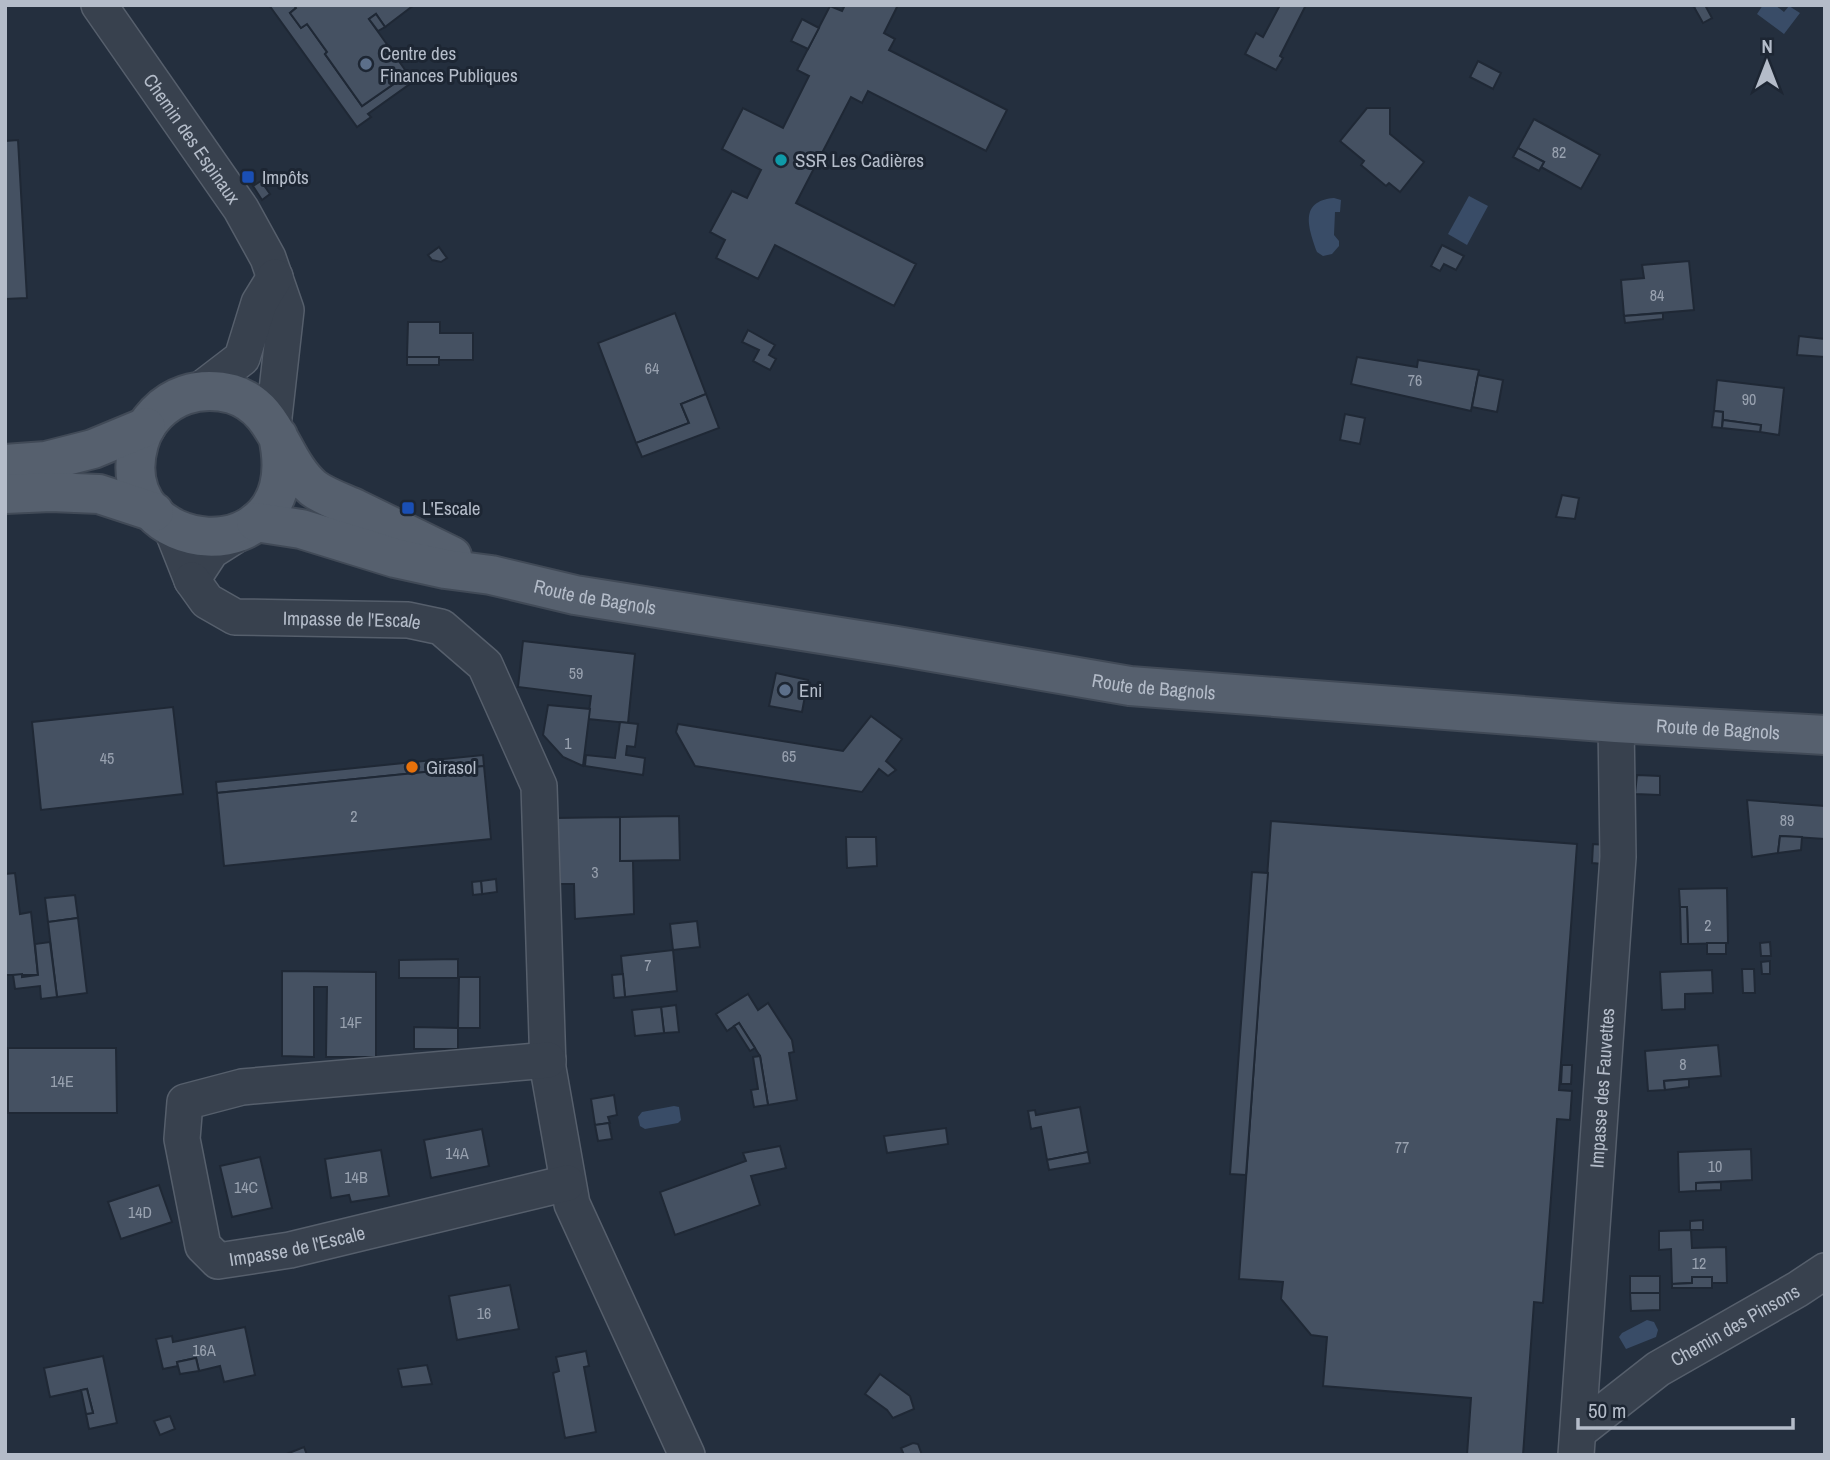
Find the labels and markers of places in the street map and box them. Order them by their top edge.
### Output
place label: Centre des Finances Publiques [380,40,518,88]
marker: Centre des Finances Publiques [358,56,374,72]
place label: SSR Les Cadières [795,147,924,173]
marker: SSR Les Cadières [773,152,789,168]
place label: Impôts [262,164,309,190]
marker: Impôts [240,169,256,185]
place label: L'Escale [422,495,480,521]
marker: L'Escale [400,500,416,516]
place label: Eni [799,677,822,703]
marker: Eni [777,682,793,698]
place label: Girasol [426,754,476,780]
marker: Girasol [404,759,420,775]

